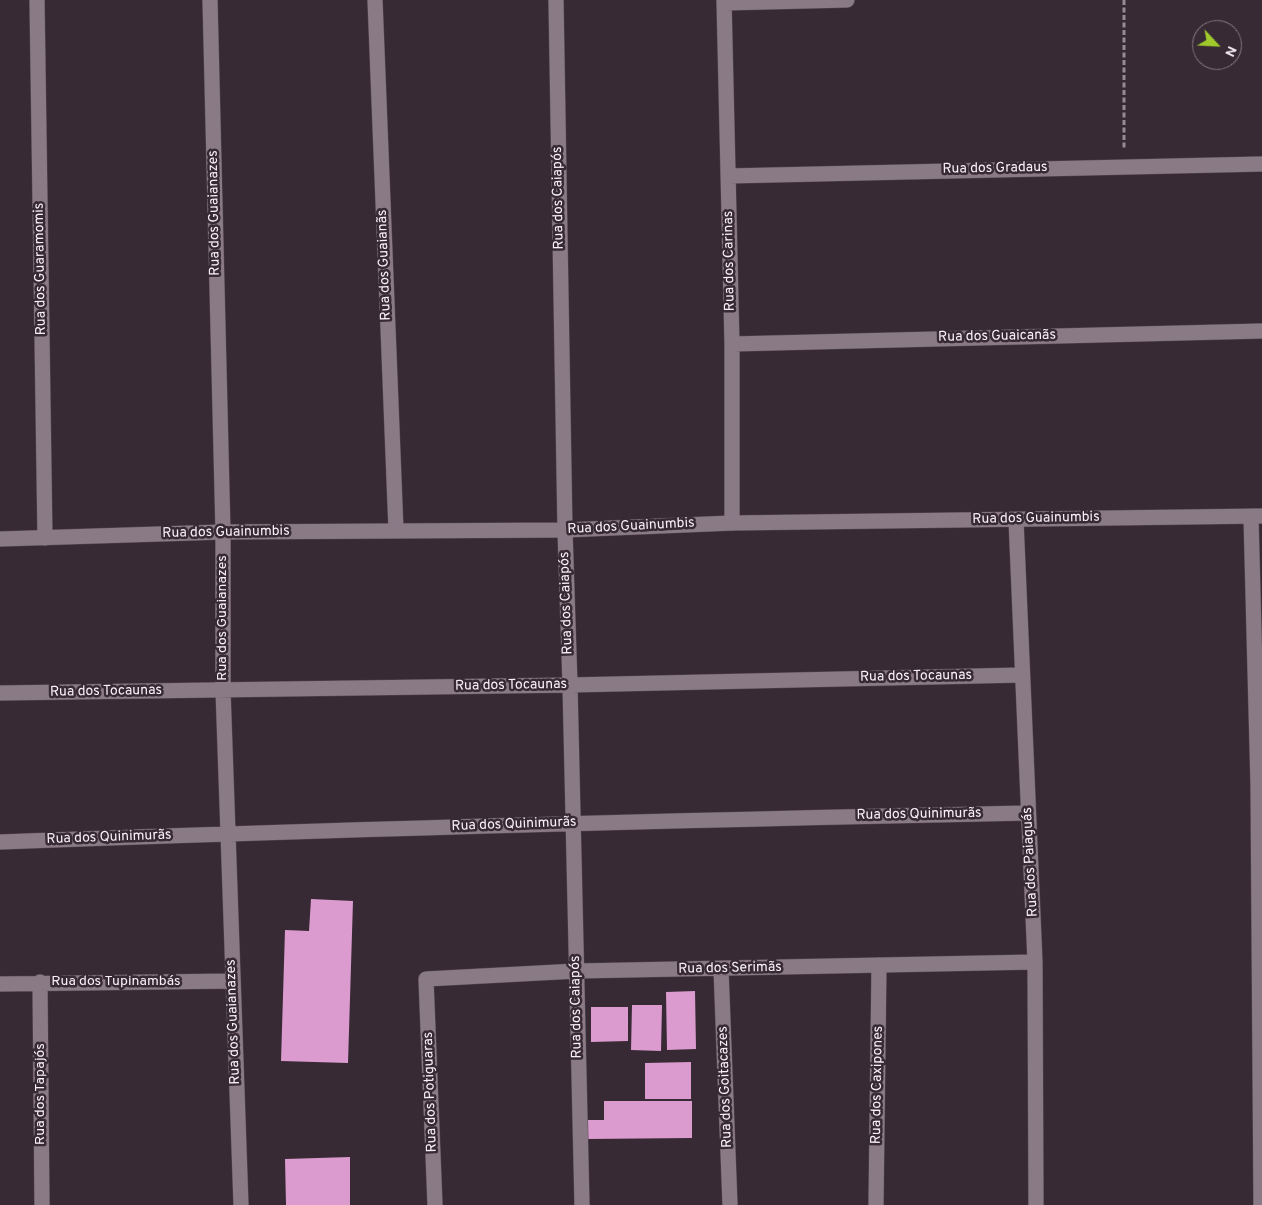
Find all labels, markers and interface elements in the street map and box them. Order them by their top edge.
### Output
north arrow [1192,20,1242,70]
text: N [1220,43,1240,59]
street label: Rua dos Caiapós [550,146,568,250]
street label: Rua dos Guaianazes [206,150,224,276]
street label: Rua dos Gradaus [942,160,1048,178]
street label: Rua dos Guaramomis [31,202,51,336]
street label: Rua dos Guaianãs [375,209,395,321]
street label: Rua dos Carinas [721,211,739,311]
street label: Rua dos Guaicanãs [938,328,1056,346]
street label: Rua dos Guainumbis [972,509,1100,529]
street label: Rua dos Guainumbis [567,515,695,539]
street label: Rua dos Guainumbis [162,523,290,543]
street label: Rua dos Caiapós [557,551,577,655]
street label: Rua dos Guaianazes [215,555,231,681]
street label: Rua dos Tocaunas [860,668,972,686]
street label: Rua dos Tocaunas [455,677,567,695]
street label: Rua dos Tocaunas [50,683,162,701]
street label: Rua dos Quinimurãs [856,806,982,824]
street label: Rua dos Paiaguás [1020,807,1042,917]
street label: Rua dos Quinimurãs [451,814,577,836]
street label: Rua dos Quinimurãs [46,827,172,849]
street label: Rua dos Caiapós [568,955,586,1059]
street label: Rua dos Guaianazes [223,959,245,1085]
street label: Rua dos Serimãs [678,960,782,978]
street label: Rua dos Tupinambás [51,974,181,990]
street label: Rua dos Goitacazes [715,1026,737,1148]
street label: Rua dos Caxipones [869,1026,887,1144]
street label: Rua dos Potiguaras [420,1031,442,1153]
street label: Rua dos Tapajós [33,1043,49,1145]

